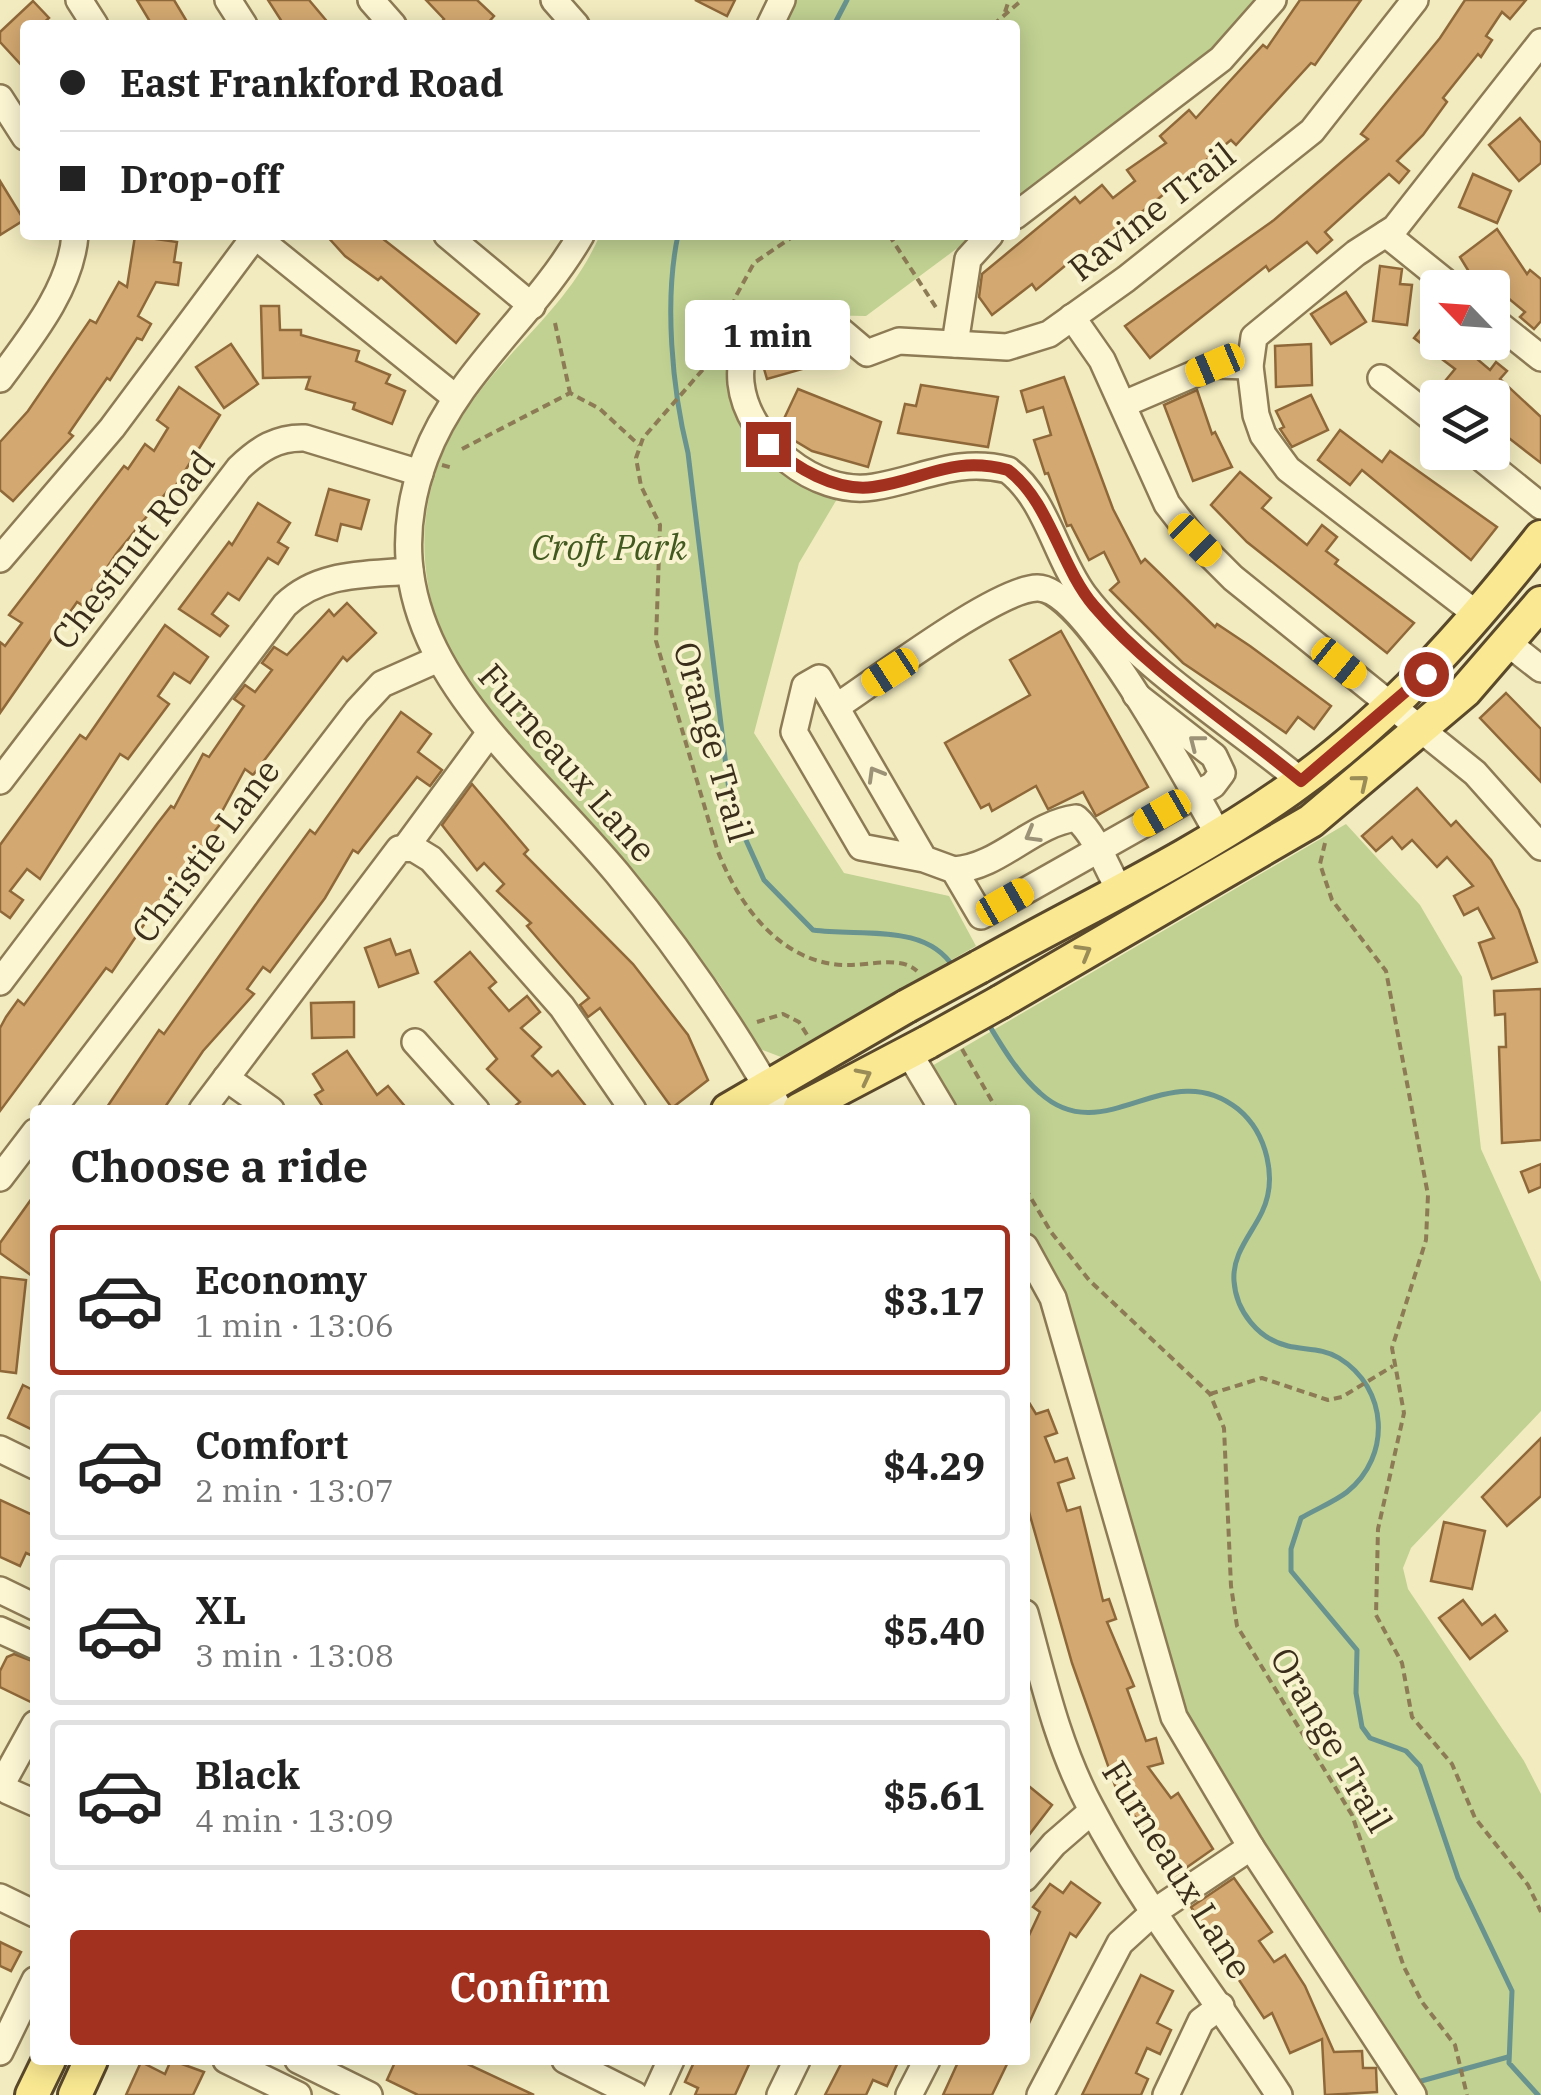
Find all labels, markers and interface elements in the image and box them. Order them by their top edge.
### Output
text: East Frankford Road [120,58,504,107]
street label: Ravine Trail [1059,132,1244,291]
text: Drop-off [120,154,282,203]
north arrow [1420,270,1510,360]
map controls [1420,270,1510,470]
callout: 1 min [686,299,850,369]
text: 1 min [723,314,812,356]
car [1182,339,1248,391]
button: layers [1420,380,1510,470]
route end [746,422,791,467]
street label: Chestnut Road [40,440,224,658]
car [1163,508,1227,572]
park label: Croft Park [531,524,687,570]
car [1306,632,1372,694]
street label: Orange Trail [663,636,764,847]
car [857,643,923,701]
route start [1404,652,1449,697]
street label: Furneaux Lane [469,653,667,871]
one-way arrow [1190,736,1208,754]
street label: Christie Lane [121,749,290,952]
one-way arrow [867,767,887,785]
one-way arrow [1349,776,1367,794]
car [1129,785,1195,841]
one-way arrow [1025,823,1043,842]
car [972,874,1038,930]
one-way arrow [1073,945,1091,964]
one-way arrow [853,1069,871,1088]
text: Choose a ride [70,1136,368,1194]
icon: car [75,1255,165,1345]
text: Economy [195,1255,367,1304]
text: $3.17 [883,1276,985,1325]
text: 1 min · 13:06 [195,1304,394,1346]
icon: car [75,1420,165,1510]
text: Comfort [195,1420,348,1469]
text: $4.29 [883,1441,985,1490]
text: 2 min · 13:07 [195,1469,394,1511]
icon: car [75,1585,165,1675]
text: XL [195,1585,246,1634]
text: $5.40 [883,1606,985,1655]
text: 3 min · 13:08 [195,1634,394,1676]
street label: Orange Trail [1260,1639,1403,1840]
icon: car [75,1750,165,1840]
text: Black [195,1750,300,1799]
street label: Furneaux Lane [1092,1752,1263,1987]
text: $5.61 [883,1771,985,1820]
text: 4 min · 13:09 [195,1799,394,1841]
button: Confirm [70,1930,990,2045]

